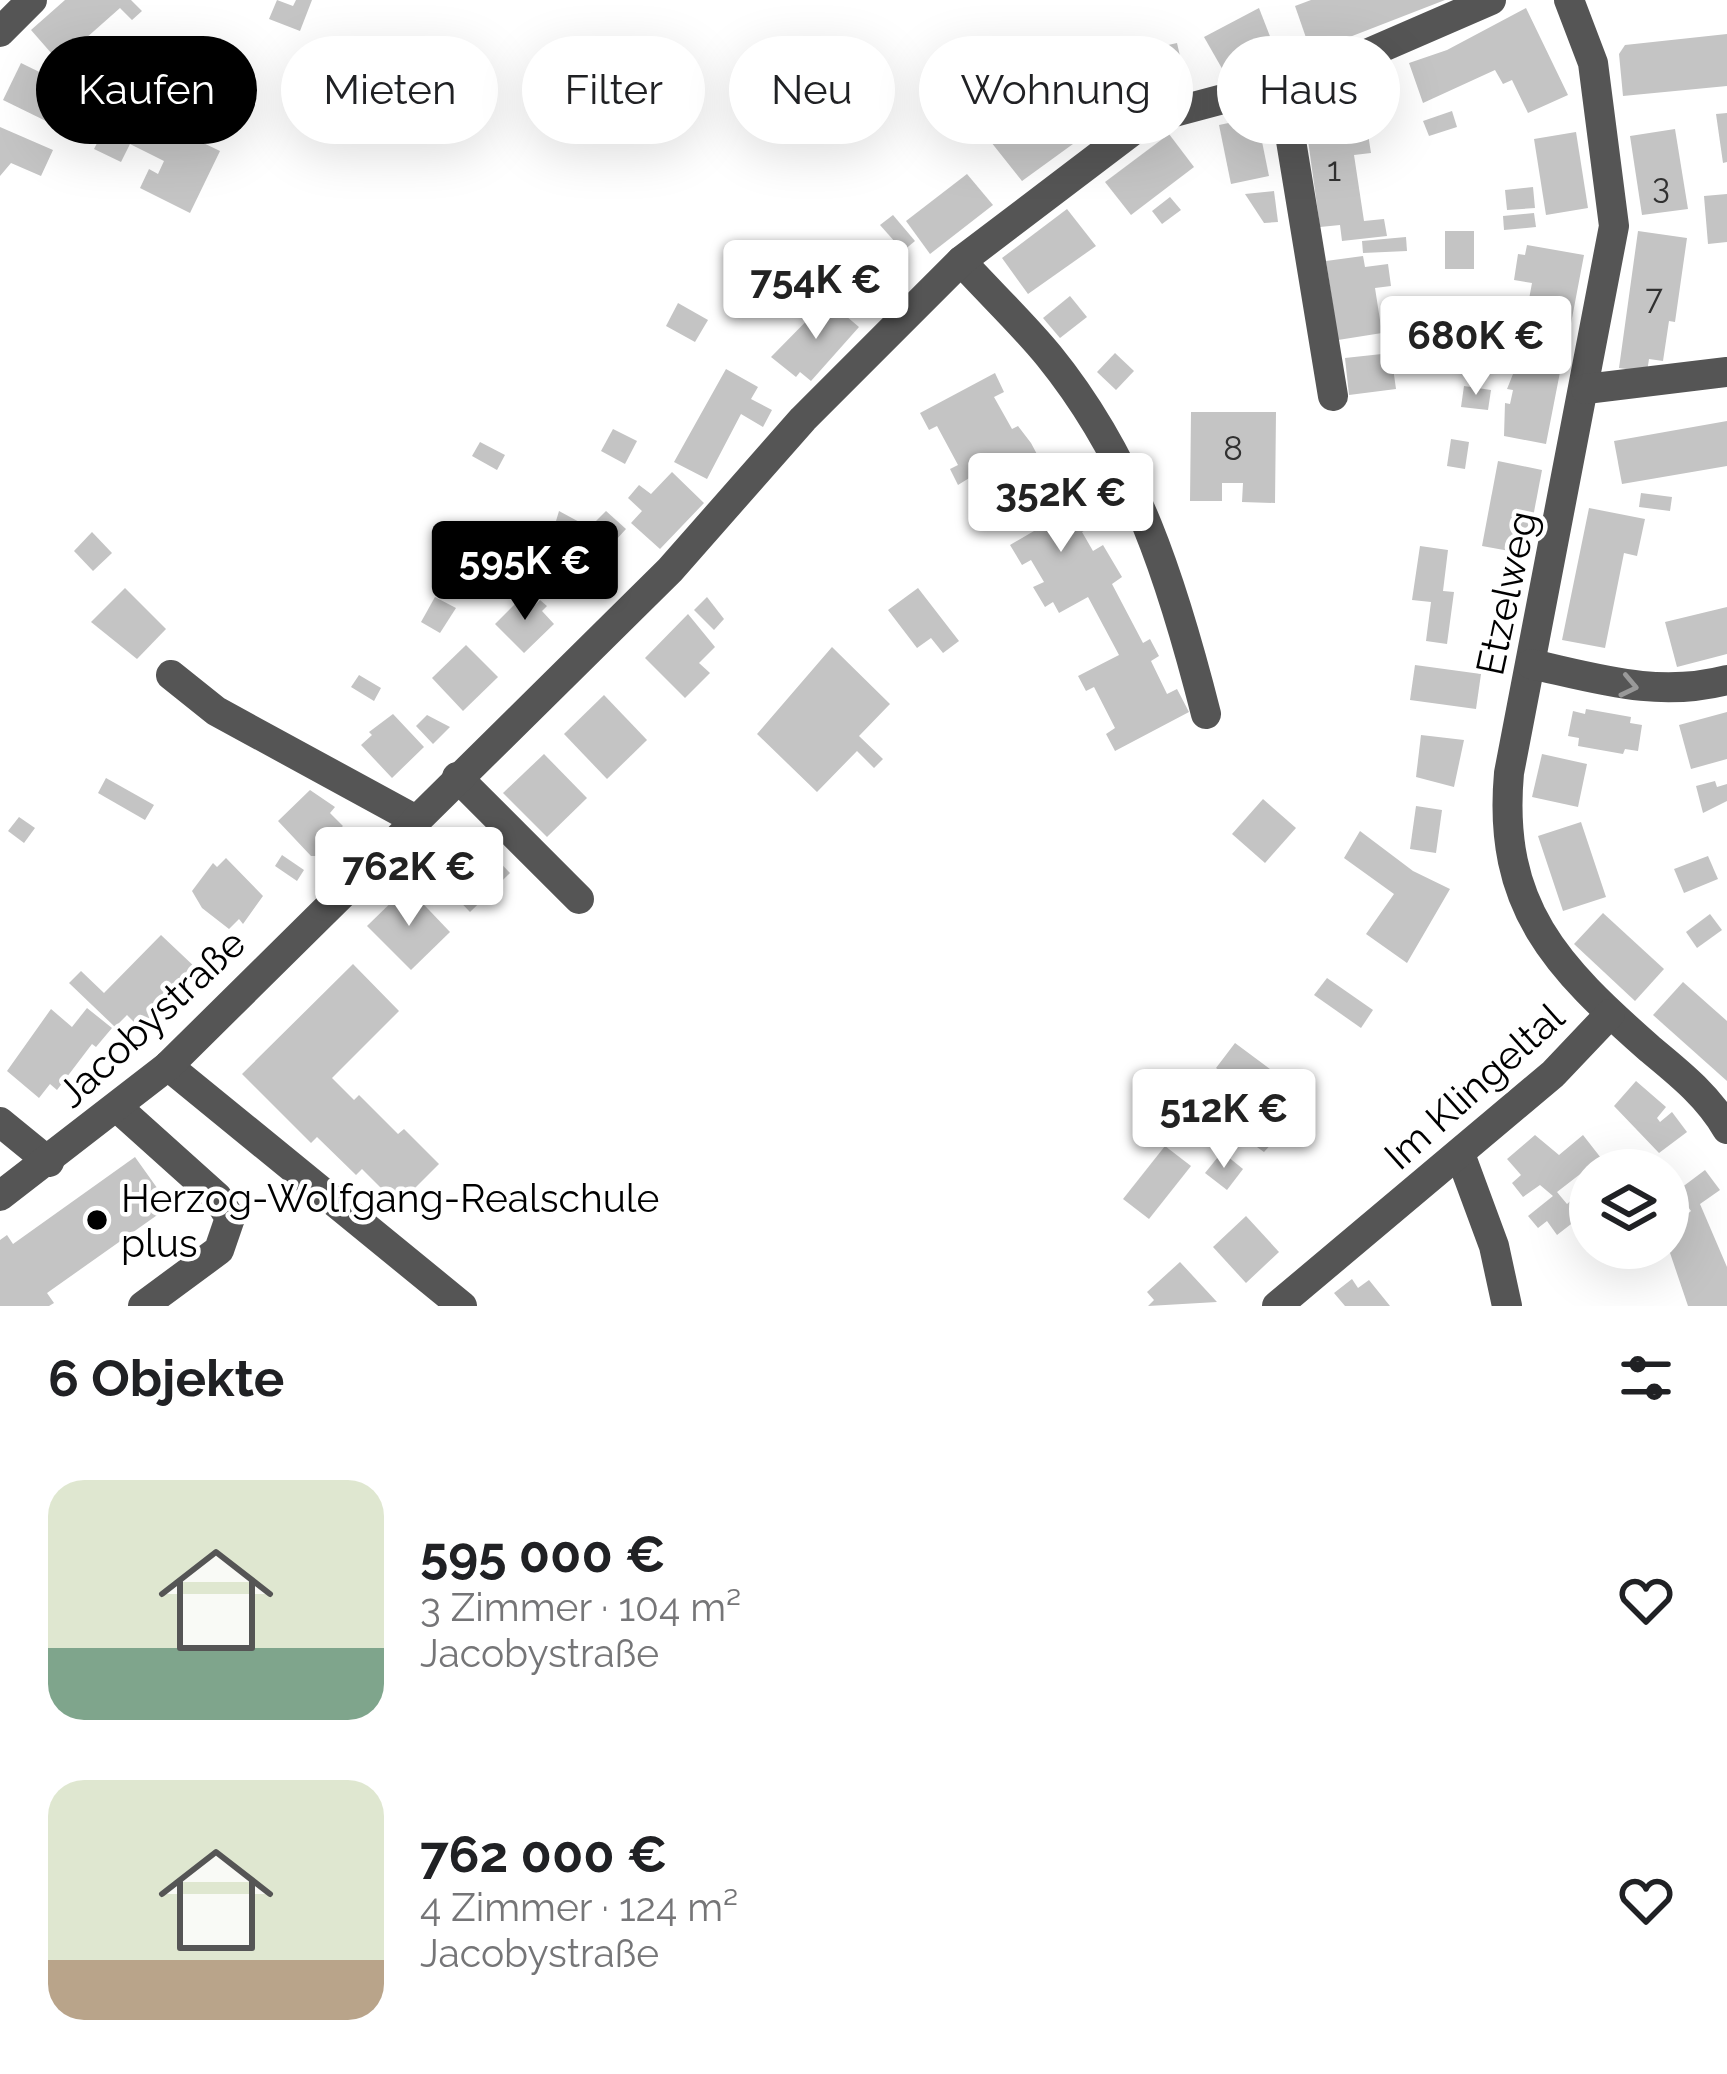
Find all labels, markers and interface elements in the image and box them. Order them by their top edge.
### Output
chip: Kaufen [36,36,257,144]
chip: Mieten [281,36,498,144]
chip: Filter [522,36,705,144]
chip: Neu [729,36,895,144]
chip: Wohnung [919,36,1193,144]
chip: Haus [1217,36,1400,144]
house number: 1 [1327,150,1341,189]
house number: 3 [1652,167,1670,206]
pin: 754K € [718,240,914,342]
text: 754K € [750,256,882,302]
house number: 7 [1645,278,1663,317]
pin: 680K € [1378,296,1574,398]
text: 680K € [1407,312,1545,358]
house number: 8 [1223,429,1243,468]
pin: 352K € [963,453,1159,555]
text: 352K € [995,469,1127,515]
street label: Etzelweg [1466,507,1546,679]
pin: 595K € [427,521,623,623]
text: 595K € [459,537,591,583]
one-way arrow [1618,672,1638,697]
pin: 762K € [311,827,507,929]
text: 762K € [342,843,476,889]
street label: Jacobystraße [48,920,254,1116]
street label: Im Klingeltal [1375,993,1573,1178]
pin: 512K € [1126,1069,1322,1171]
text: 512K € [1160,1085,1288,1131]
map controls [1569,1149,1689,1269]
button: layers [1569,1149,1689,1269]
place label: Herzog-Wolfgang-Realschule plus [121,1175,659,1266]
marker: Herzog-Wolfgang-Realschule plus [84,1207,110,1233]
icon: filters [1613,1345,1679,1411]
text: 6 Objekte [48,1348,284,1408]
text: 595 000 € [420,1524,666,1584]
icon: home [144,1528,288,1672]
icon: heart [1613,1567,1679,1633]
text: 3 Zimmer · 104 m² [420,1584,741,1630]
text: Jacobystraße [420,1630,659,1676]
text: 762 000 € [420,1824,667,1884]
icon: home [144,1828,288,1972]
icon: heart [1613,1867,1679,1933]
text: 4 Zimmer · 124 m² [420,1884,738,1930]
text: Jacobystraße [420,1930,659,1976]

